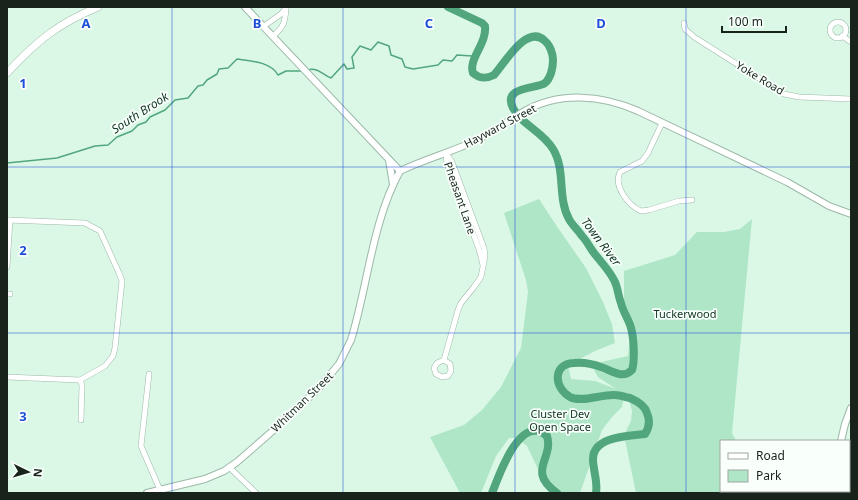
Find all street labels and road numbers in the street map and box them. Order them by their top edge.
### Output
street label: Yoke Road [733,57,787,98]
street label: Hayward Street [461,100,538,151]
street label: Pheasant Lane [441,160,480,236]
street label: Whitman Street [267,368,336,435]

